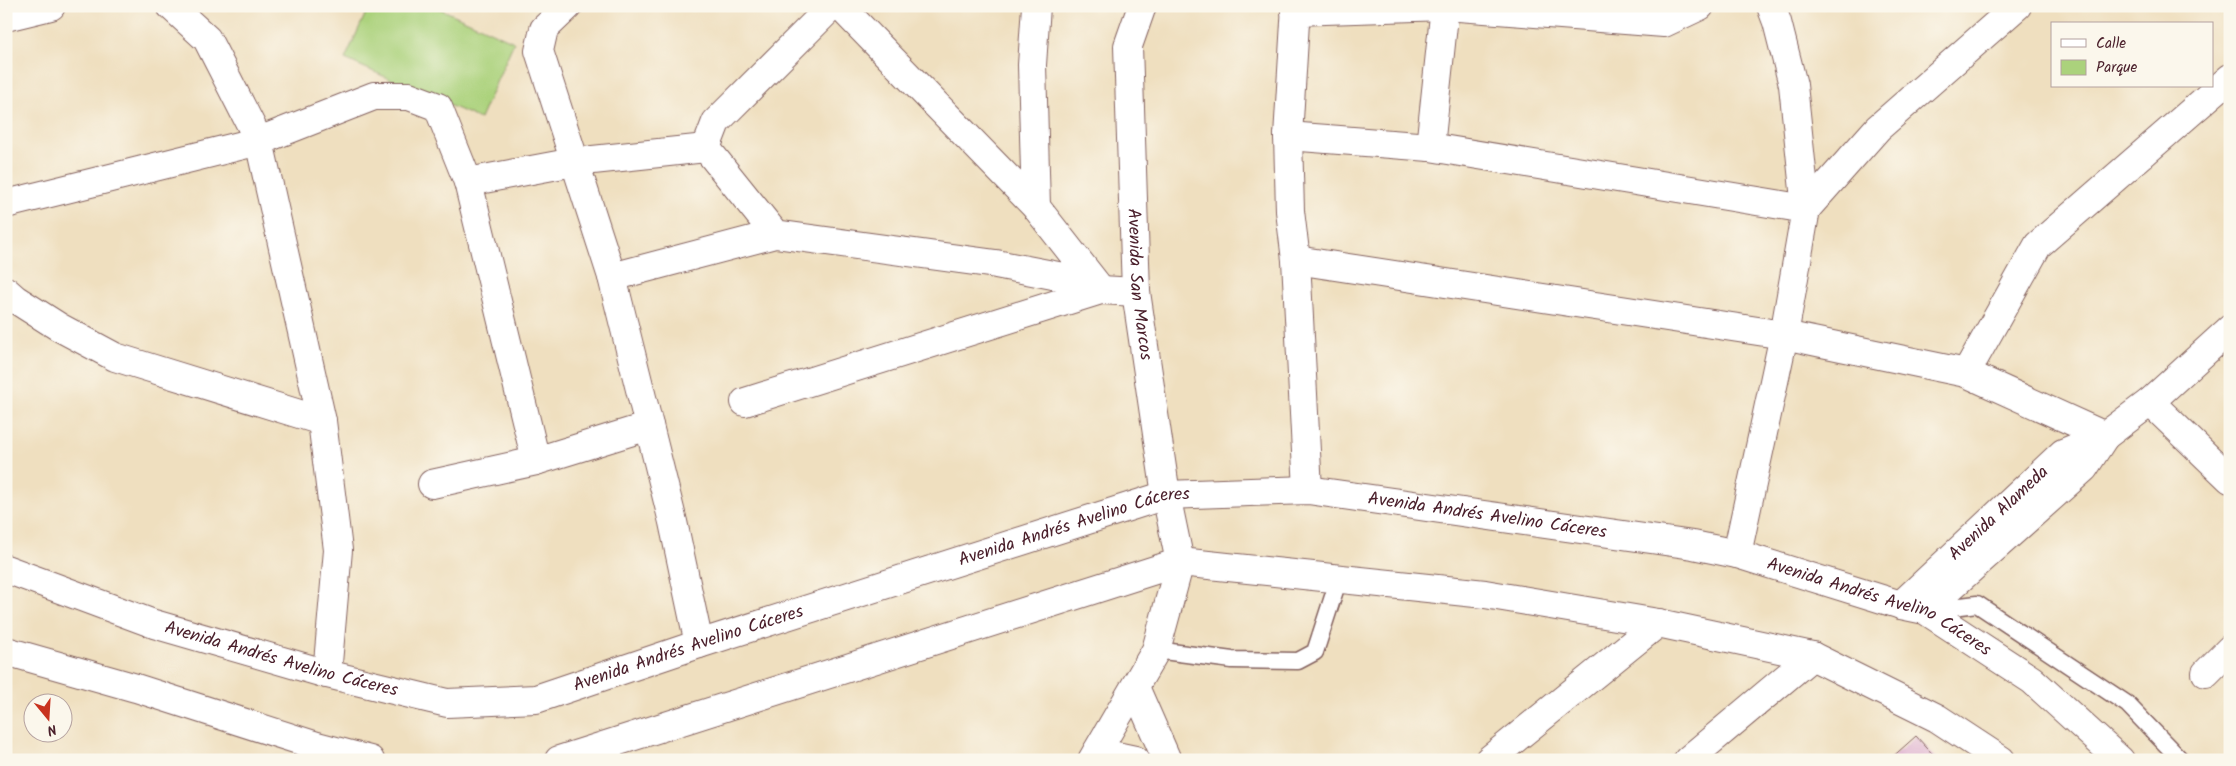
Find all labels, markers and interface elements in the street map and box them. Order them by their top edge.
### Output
legend [2051,22,2214,88]
text: Calle [2096,32,2126,56]
text: Parque [2096,56,2137,80]
street label: Avenida San Marcos [1119,208,1160,362]
street label: Avenida Alameda [1942,459,2056,568]
street label: Avenida Andrés Avelino Cáceres [955,480,1191,575]
street label: Avenida Andrés Avelino Cáceres [1366,484,1609,547]
street label: Avenida Andrés Avelino Cáceres [1763,550,1997,664]
street label: Avenida Andrés Avelino Cáceres [569,597,808,700]
street label: Avenida Andrés Avelino Cáceres [161,613,401,705]
north arrow [22,694,72,744]
text: N [44,718,59,741]

